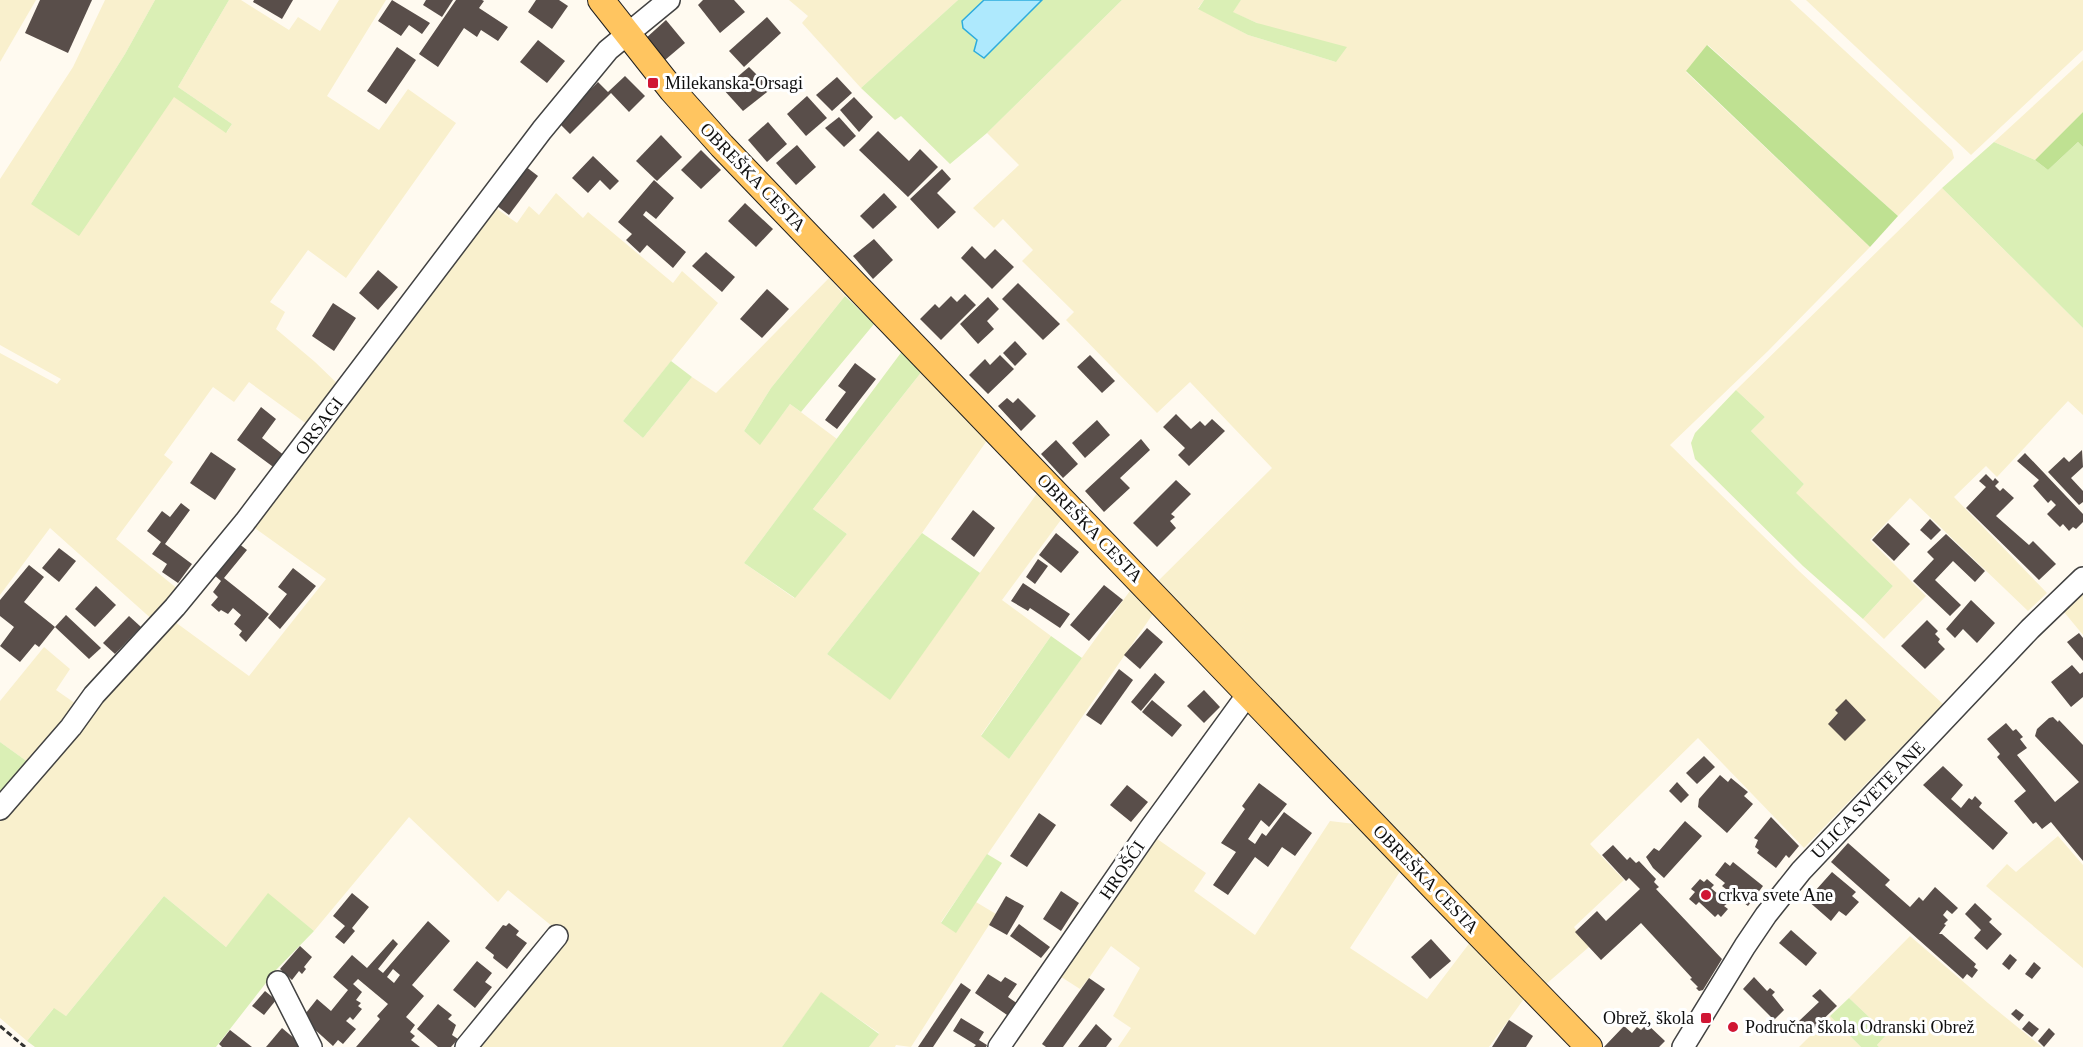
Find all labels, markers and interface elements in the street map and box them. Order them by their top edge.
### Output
place label: Milekanska-Orsagi [665,73,803,93]
marker: Milekanska-Orsagi [646,76,660,90]
street label: OBREŠKA CESTA [696,118,811,235]
street label: ORSAGI [291,393,347,459]
street label: OBREŠKA CESTA [1033,469,1148,586]
street label: ULICA SVETE ANE [1807,737,1929,863]
street label: OBREŠKA CESTA [1369,820,1484,937]
street label: HROŠĆI [1094,836,1149,903]
place label: crkva svete Ane [1718,885,1833,905]
marker: crkva svete Ane [1699,888,1713,902]
place label: Obrež, škola [1603,1008,1694,1028]
marker: Obrež, škola [1699,1011,1713,1025]
place label: Područna škola Odranski Obrež [1745,1017,1974,1037]
marker: Područna škola Odranski Obrež [1726,1020,1740,1034]

